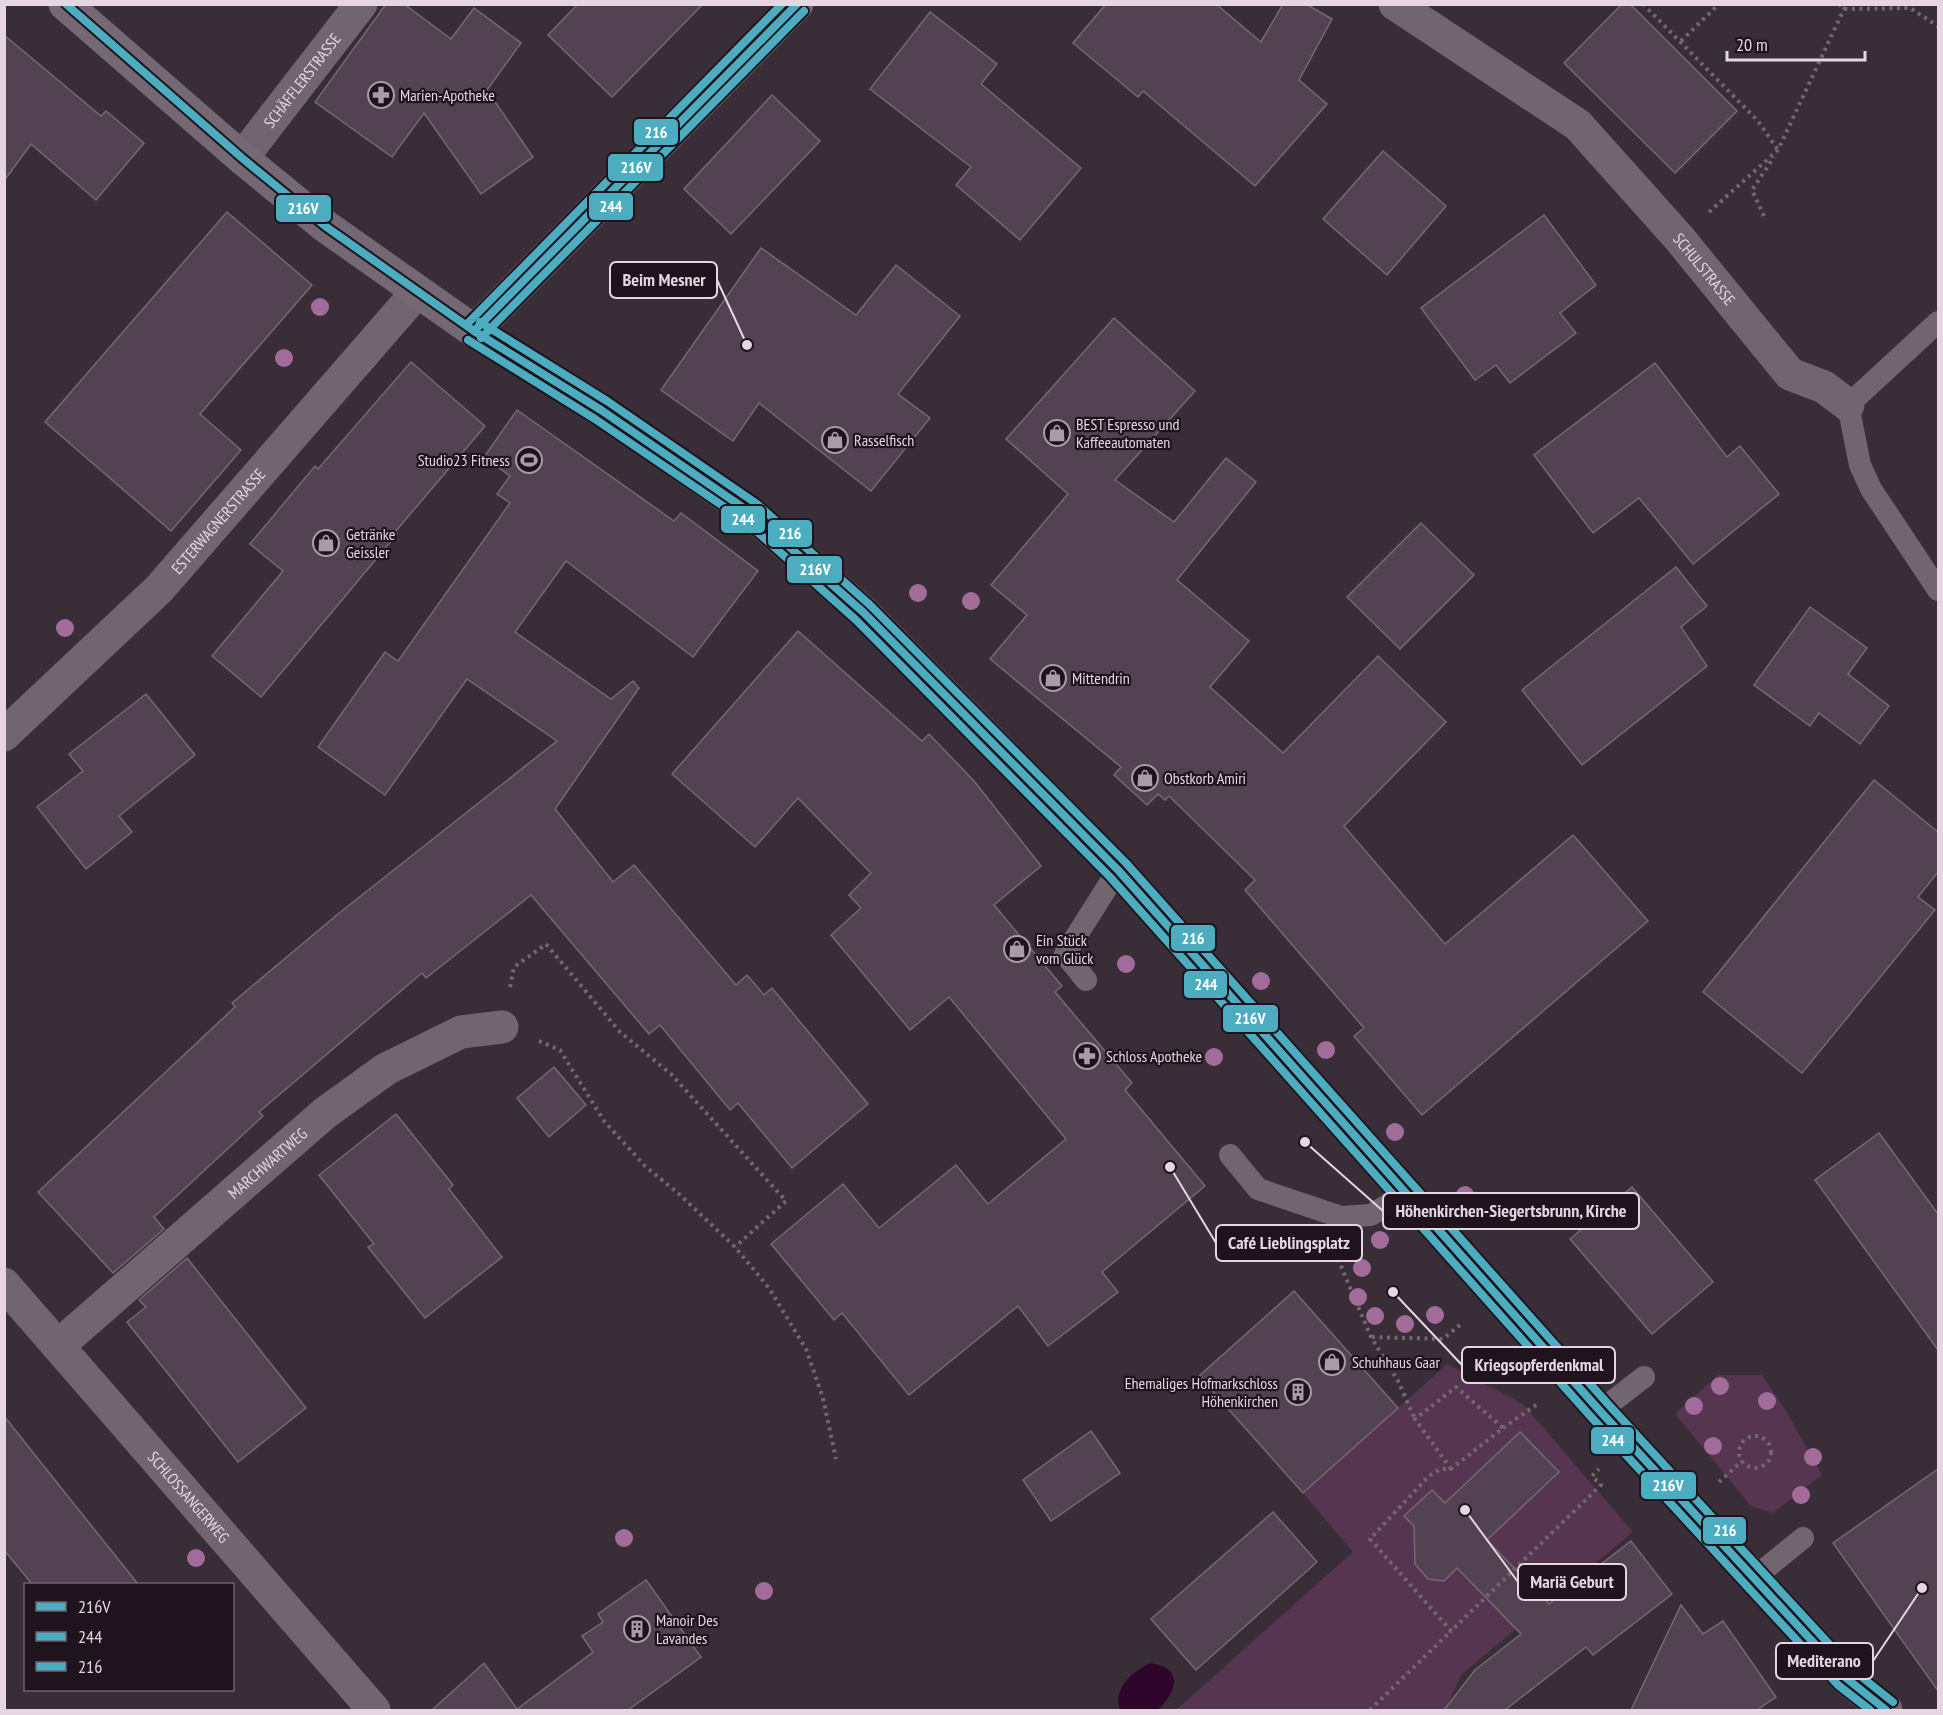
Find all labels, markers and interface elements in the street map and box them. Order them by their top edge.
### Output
scale bar [1727,24,1865,62]
street label: SCHÄFFLERSTRASSE [259,29,345,132]
text: 20 m [1736,33,1768,56]
pharmacy icon: Marien-Apotheke [366,80,396,110]
place label: Marien-Apotheke [400,85,495,105]
line badge: 216 [633,118,679,146]
text: 216 [645,122,668,142]
line badge: 216V [607,153,664,182]
text: 216V [621,157,652,177]
line badge: 244 [588,192,634,221]
line badge: 216V [275,194,332,223]
text: 244 [600,196,623,216]
text: 216V [288,198,319,218]
street label: SCHULSTRASSE [1669,229,1740,309]
callout: Beim Mesner [610,262,717,298]
text: Beim Mesner [622,268,706,291]
place label: BEST Espresso und Kaffeeautomaten [1076,414,1180,452]
shop icon: BEST Espresso und Kaffeeautomaten [1042,418,1072,448]
shop icon: Rasselfisch [820,425,850,455]
place label: Rasselfisch [854,430,914,450]
sports icon: Studio23 Fitness [514,445,544,475]
place label: Studio23 Fitness [418,450,510,470]
street label: ESTERWAGNERSTRASSE [167,464,269,578]
line badge: 244 [720,505,766,534]
text: 244 [732,509,755,529]
line badge: 216 [767,519,813,548]
text: 216 [779,523,802,543]
place label: Getränke Geissler [346,524,395,562]
shop icon: Getränke Geissler [311,528,341,558]
line badge: 216V [786,555,843,584]
text: 216V [800,559,831,579]
shop icon: Mittendrin [1038,663,1068,693]
place label: Mittendrin [1072,668,1130,688]
shop icon: Obstkorb Amiri [1130,763,1160,793]
place label: Obstkorb Amiri [1164,768,1246,788]
line badge: 216 [1170,924,1216,952]
text: 216 [1182,928,1205,948]
place label: Ein Stück vom Glück [1036,930,1094,968]
shop icon: Ein Stück vom Glück [1002,934,1032,964]
line badge: 244 [1183,970,1228,999]
text: 244 [1195,974,1218,994]
line badge: 216V [1222,1004,1279,1033]
text: 216V [1235,1008,1266,1028]
pharmacy icon: Schloss Apotheke [1072,1041,1102,1071]
place label: Schloss Apotheke [1106,1046,1202,1066]
street label: MARCHWARTWEG [224,1123,311,1203]
callout: Höhenkirchen-Siegertsbrunn, Kirche [1383,1193,1639,1229]
text: Höhenkirchen-Siegertsbrunn, Kirche [1395,1199,1627,1222]
callout: Café Lieblingsplatz [1216,1225,1362,1261]
text: Café Lieblingsplatz [1228,1231,1350,1254]
shop icon: Schuhhaus Gaar [1317,1347,1347,1377]
callout: Kriegsopferdenkmal [1462,1347,1615,1383]
place label: Schuhhaus Gaar [1352,1352,1440,1372]
text: Kriegsopferdenkmal [1474,1353,1604,1376]
place label: Ehemaliges Hofmarkschloss Höhenkirchen [1125,1373,1278,1411]
building icon: Ehemaliges Hofmarkschloss Höhenkirchen [1283,1377,1313,1407]
line badge: 244 [1590,1426,1635,1455]
text: 244 [1602,1430,1625,1450]
street label: SCHLOSSANGERWEG [144,1447,234,1547]
line badge: 216V [1640,1471,1697,1500]
text: 216V [1653,1475,1684,1495]
line badge: 216 [1702,1516,1747,1545]
text: 216 [1714,1520,1737,1540]
callout: Mariä Geburt [1518,1564,1626,1600]
text: Mariä Geburt [1530,1570,1614,1593]
legend [24,1583,234,1691]
text: 216V [78,1595,111,1618]
place label: Manoir Des Lavandes [656,1610,718,1648]
building icon: Manoir Des Lavandes [622,1614,652,1644]
text: 244 [78,1625,102,1648]
callout: Mediterano [1776,1643,1873,1679]
text: Mediterano [1787,1649,1861,1672]
text: 216 [78,1655,102,1678]

